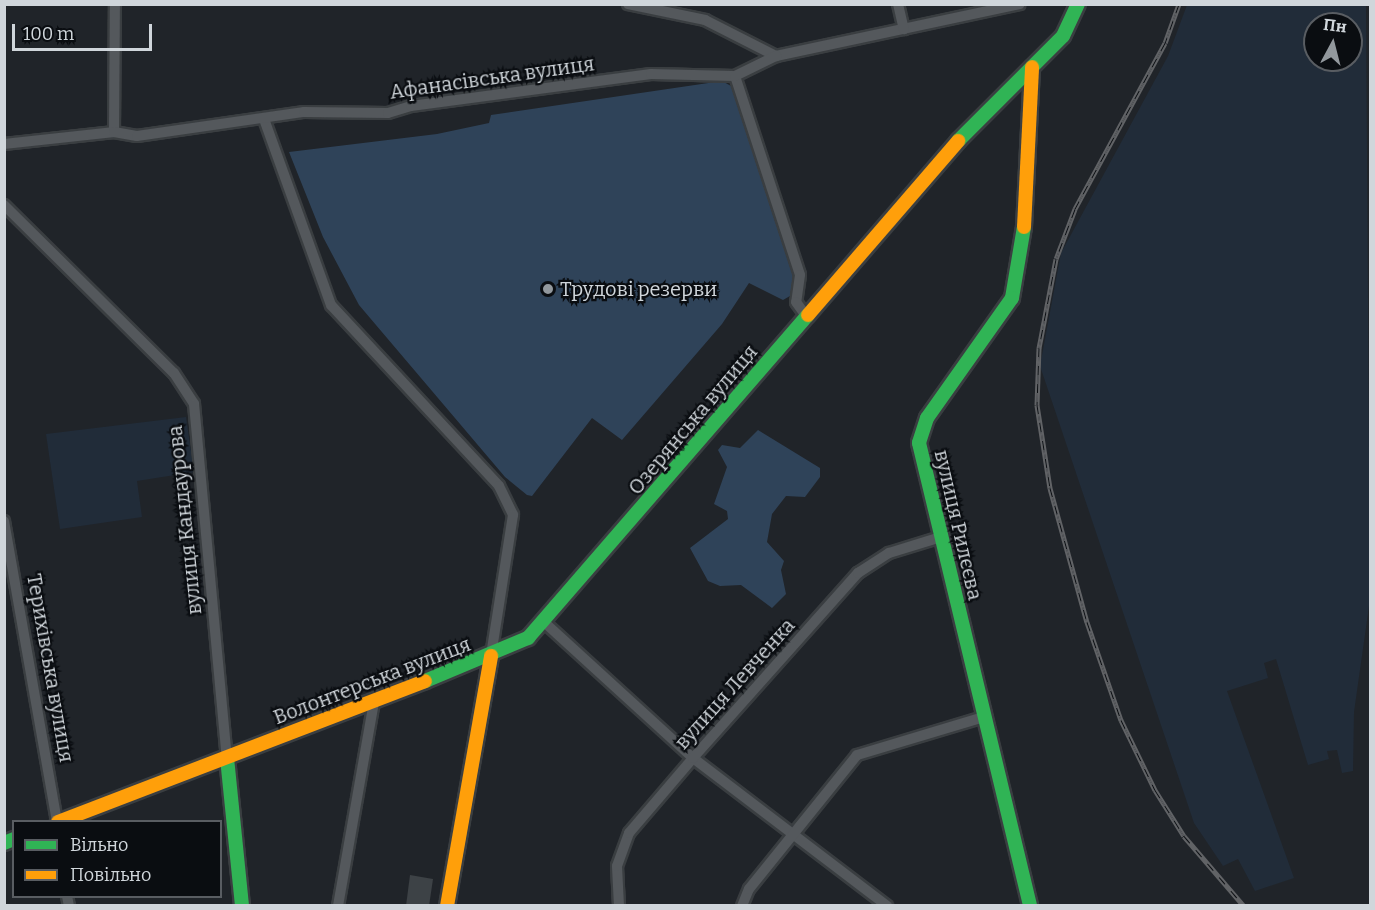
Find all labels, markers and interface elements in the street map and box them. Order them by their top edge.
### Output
scale bar [15,12,154,50]
north arrow [1303,12,1363,72]
text: Пн [1322,15,1348,36]
text: 100 m [23,23,74,45]
street label: Афанасівська вулиця [388,52,596,104]
place label: Трудові резерви [560,277,717,301]
marker: Трудові резерви [541,282,555,296]
street label: Озерянська вулиця [623,340,763,500]
street label: вулиця Кандаурова [163,424,207,616]
street label: вулиця Рилєєва [929,448,987,602]
street label: Терихівська вулиця [22,572,78,764]
street label: вулиця Левченка [670,614,800,754]
street label: Волонтерська вулиця [270,632,474,730]
legend [12,820,222,898]
text: Вільно [70,834,128,856]
text: Повільно [70,864,151,886]

